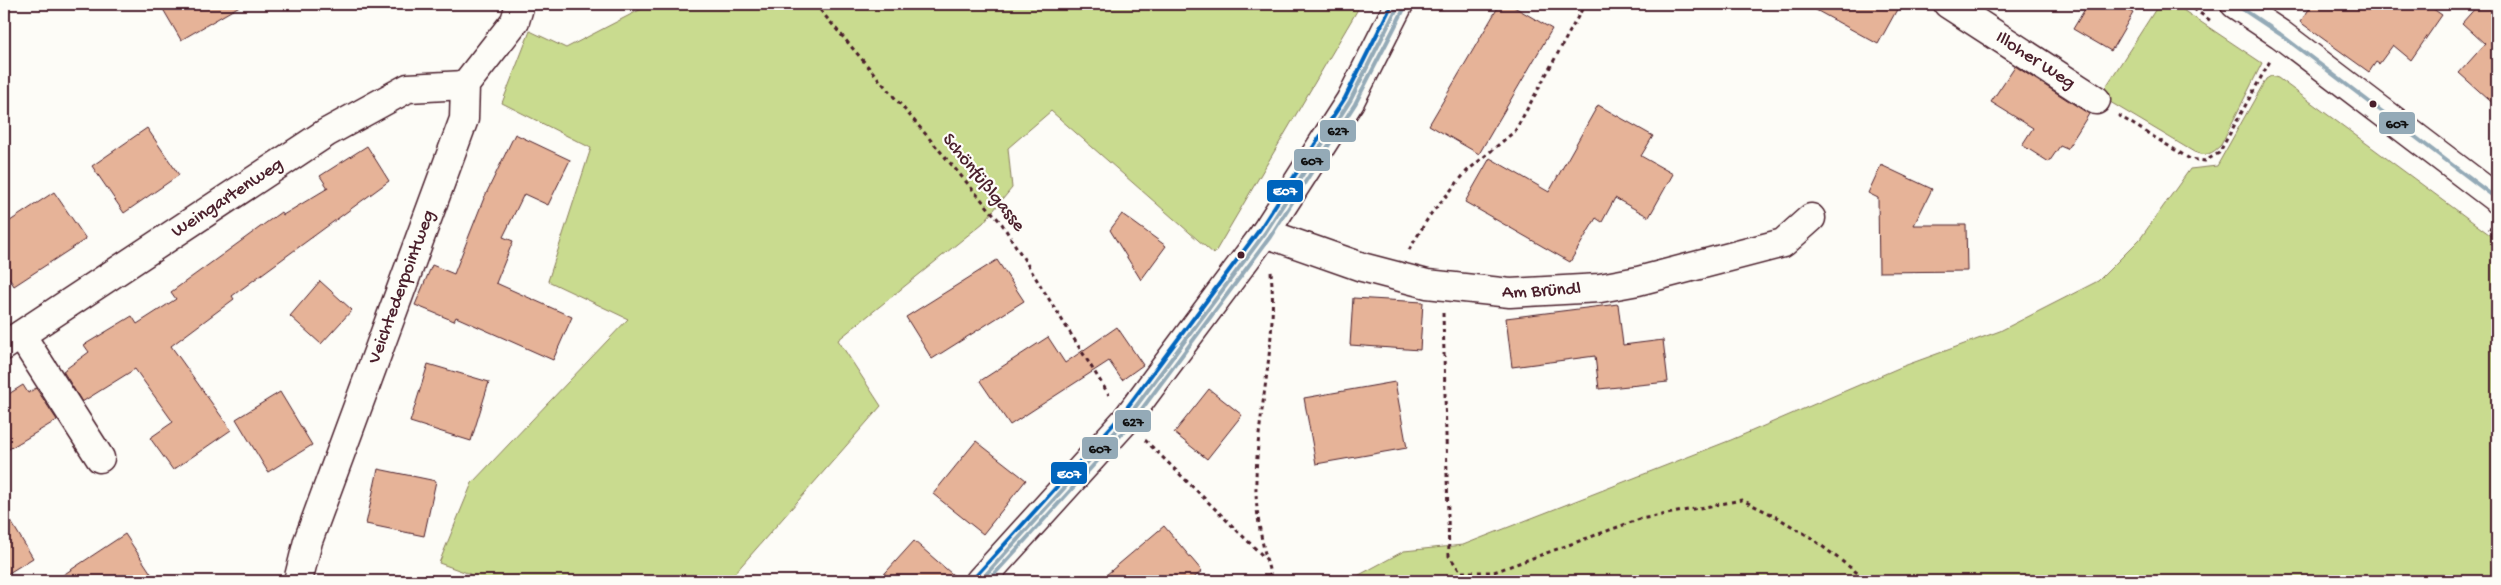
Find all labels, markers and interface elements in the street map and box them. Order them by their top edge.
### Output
street label: Illoher Weg [1991,26,2080,95]
unlabelled marker [2368,99,2378,109]
line badge: 607 [2378,111,2416,135]
text: 607 [2386,117,2409,134]
line badge: 627 [1319,119,1357,143]
text: 627 [1327,124,1349,141]
street label: Schönfüßlgasse [936,129,1030,237]
line badge: 607 [1293,148,1331,172]
street label: Weingartenweg [167,153,288,243]
text: 607 [1301,154,1324,171]
line badge: E07 [1266,179,1304,203]
text: E07 [1273,184,1298,201]
street label: Veichtederpointweg [363,207,441,368]
unlabelled marker [1236,250,1246,260]
street label: Am Bründl [1501,278,1582,305]
line badge: 627 [1114,409,1152,433]
text: 627 [1122,415,1144,432]
line badge: 607 [1081,436,1119,460]
text: 607 [1089,442,1112,459]
line badge: E07 [1050,461,1088,485]
text: E07 [1057,467,1082,484]

